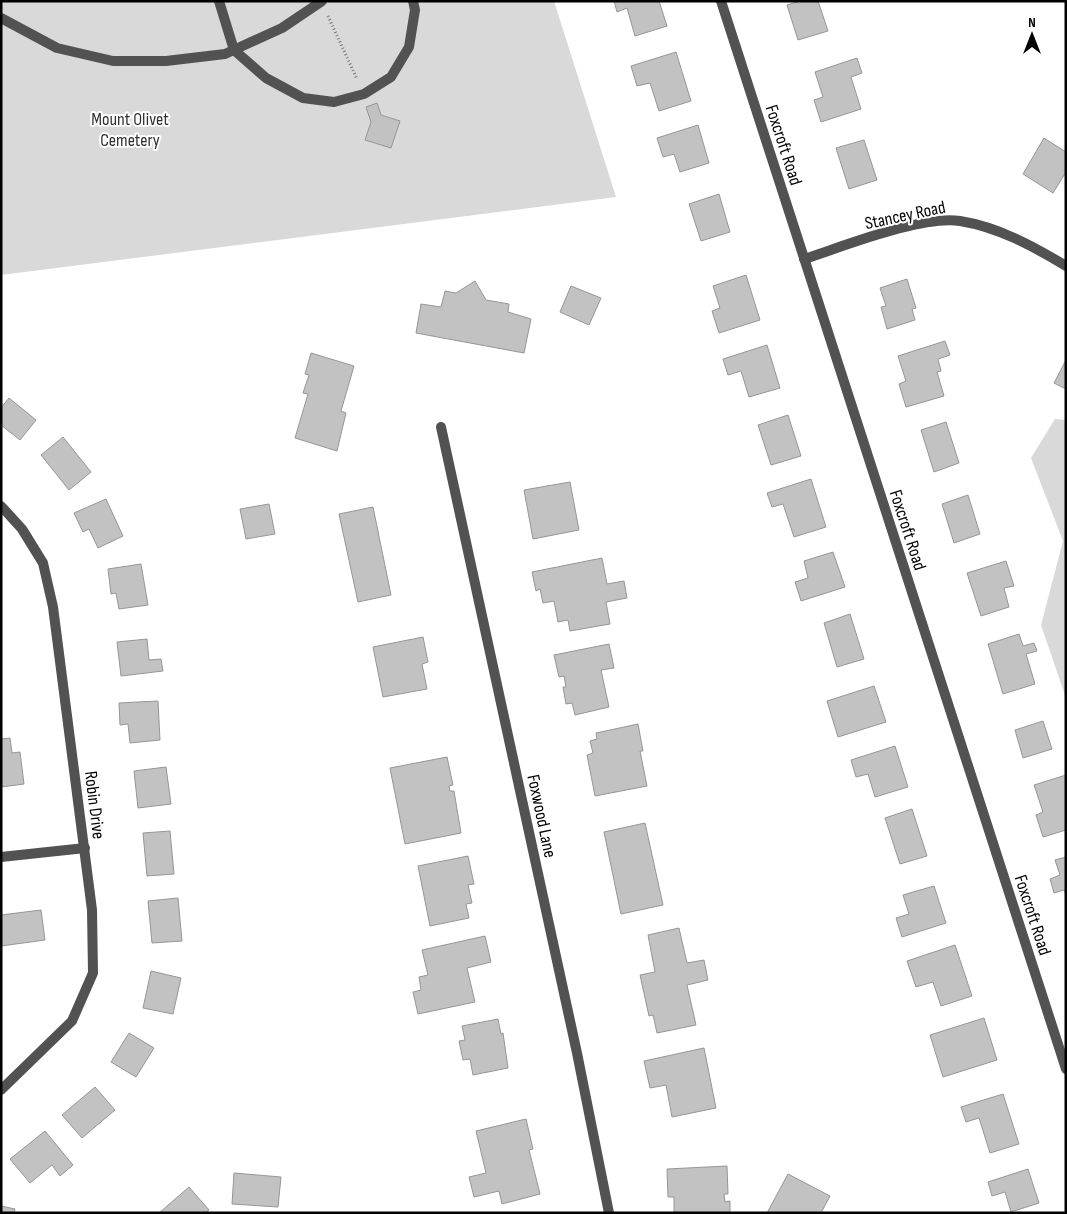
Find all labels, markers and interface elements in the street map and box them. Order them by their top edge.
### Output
north arrow [1007,10,1057,60]
text: N [1028,14,1036,31]
street label: Foxcroft Road [761,102,806,188]
park label: Mount Olivet Cemetery [91,109,169,151]
street label: Stancey Road [863,197,947,234]
street label: Foxcroft Road [885,487,930,573]
street label: Robin Drive [80,770,109,840]
street label: Foxwood Lane [522,773,561,860]
street label: Foxcroft Road [1010,872,1055,958]

